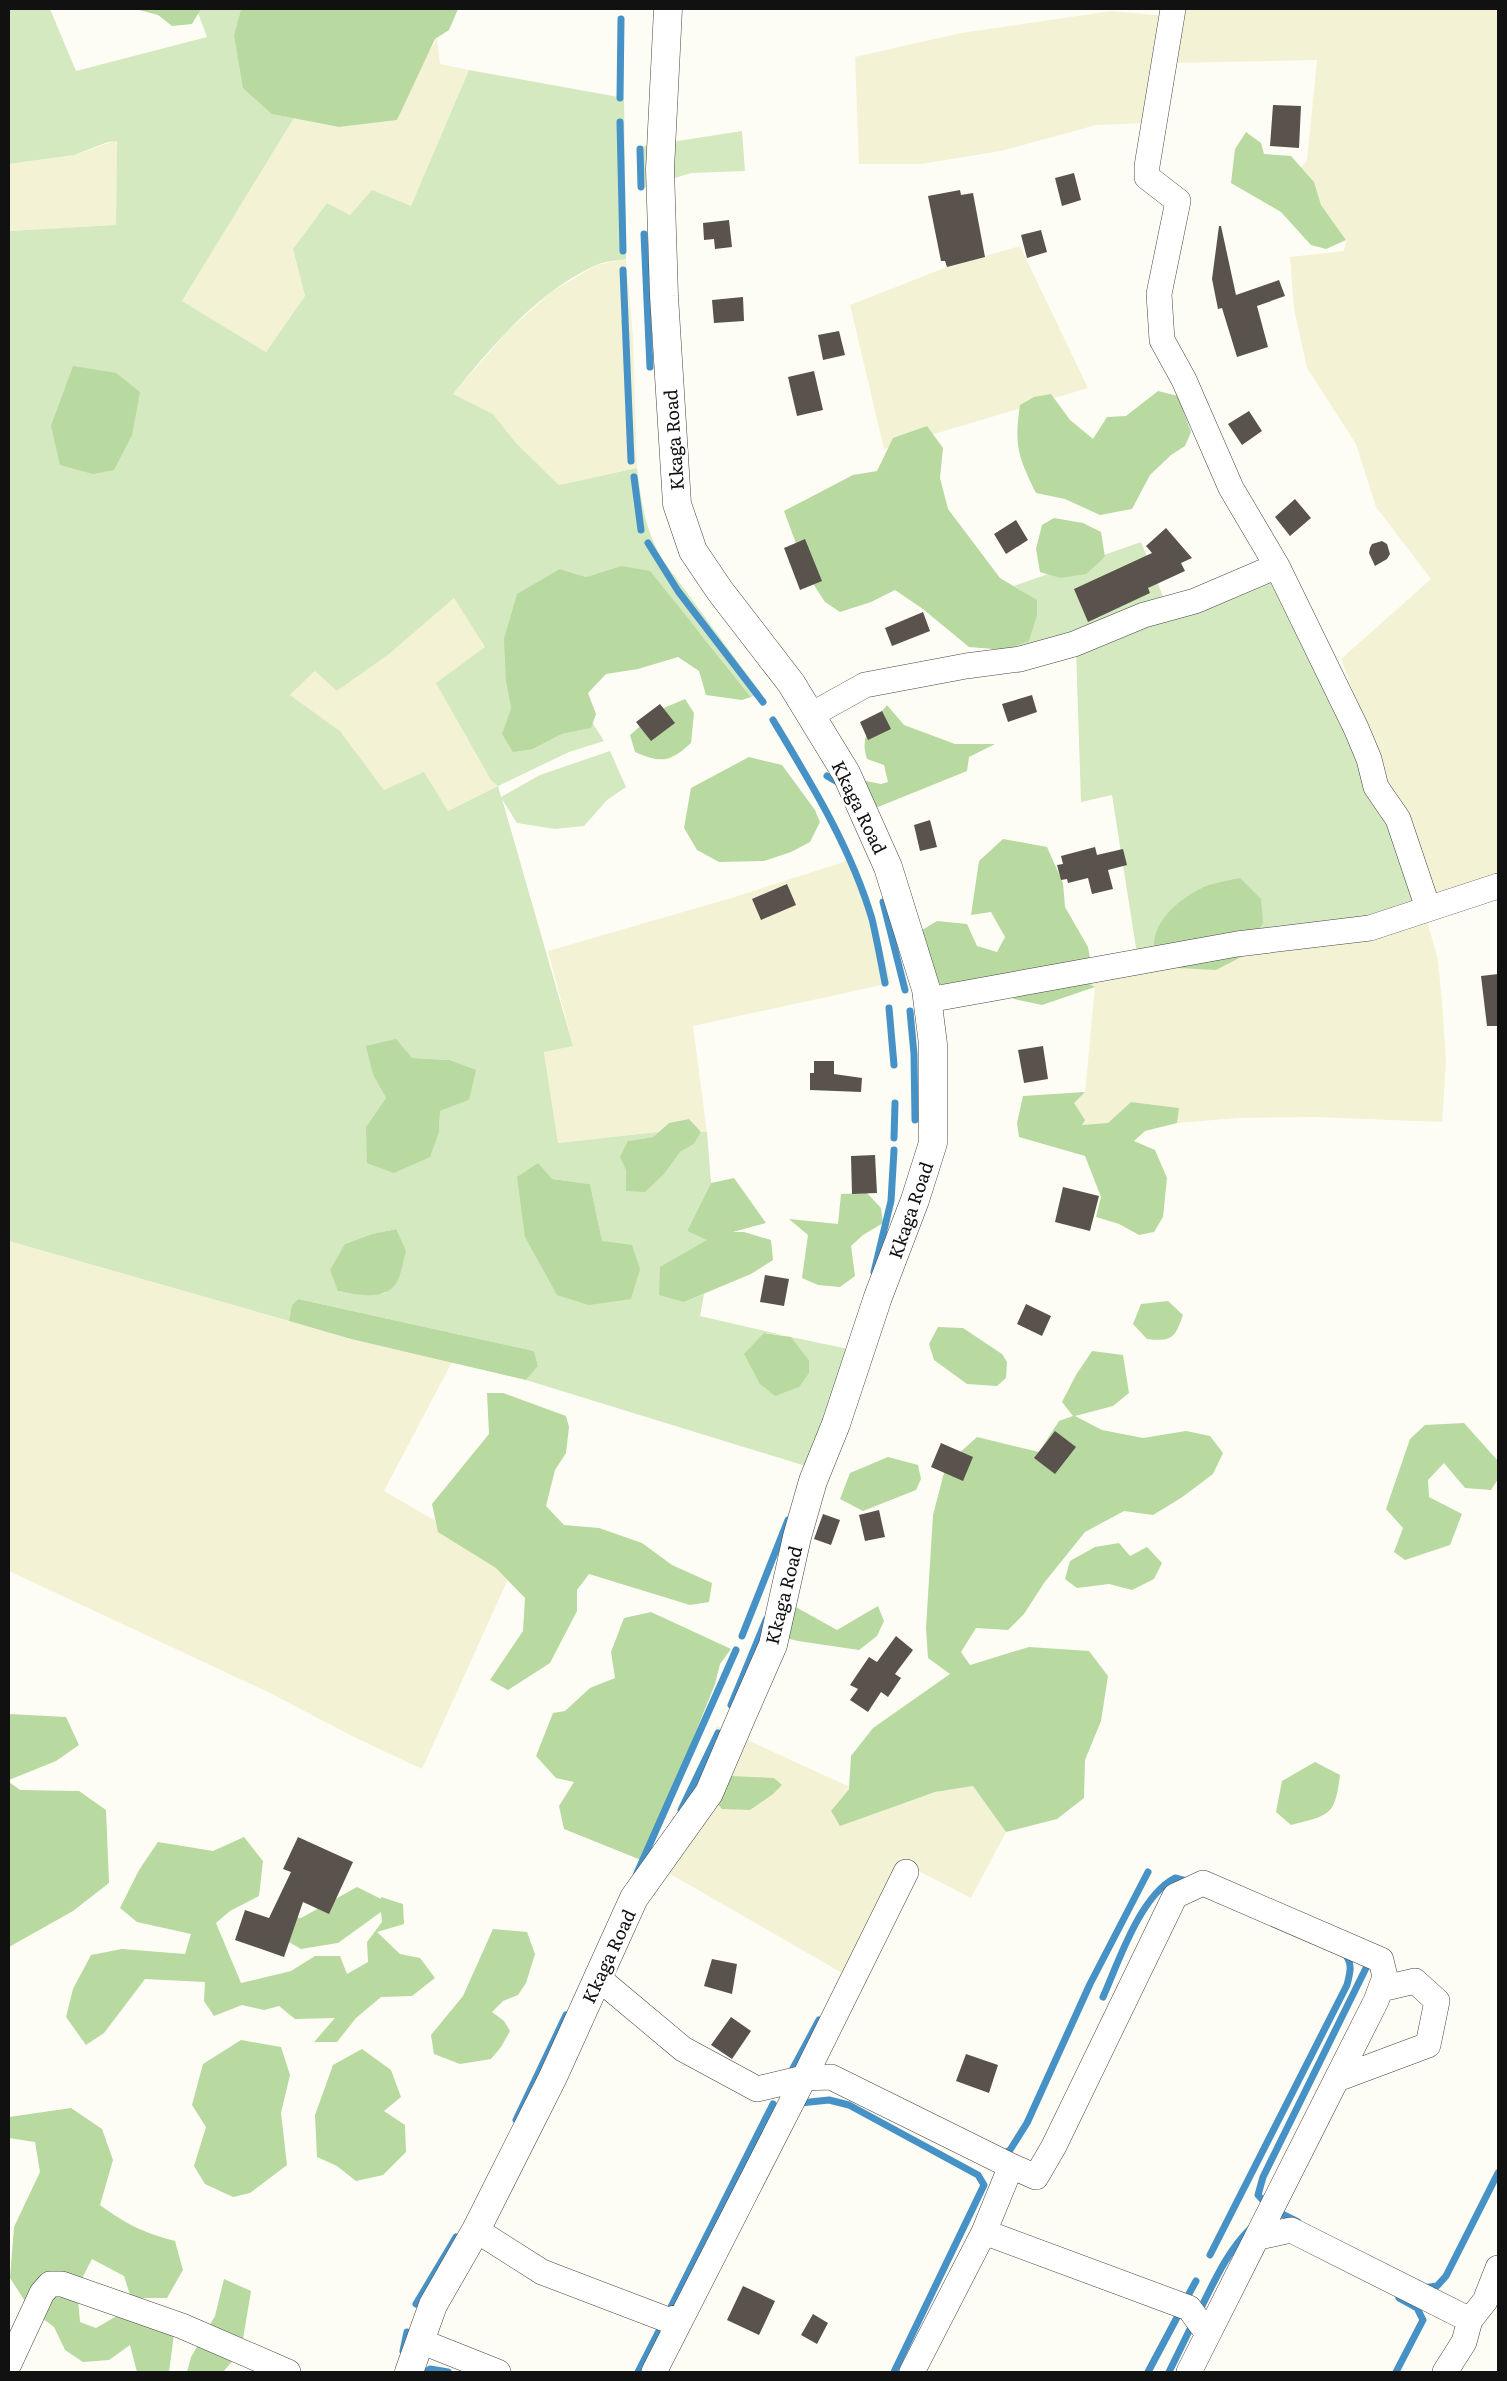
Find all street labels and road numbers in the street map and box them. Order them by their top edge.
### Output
street label: Kkaga Road [656,389,690,491]
street label: Kkaga Road [826,756,894,858]
street label: Kkaga Road [881,1158,939,1262]
street label: Kkaga Road [758,1543,808,1647]
street label: Kkaga Road [574,1904,642,2008]

